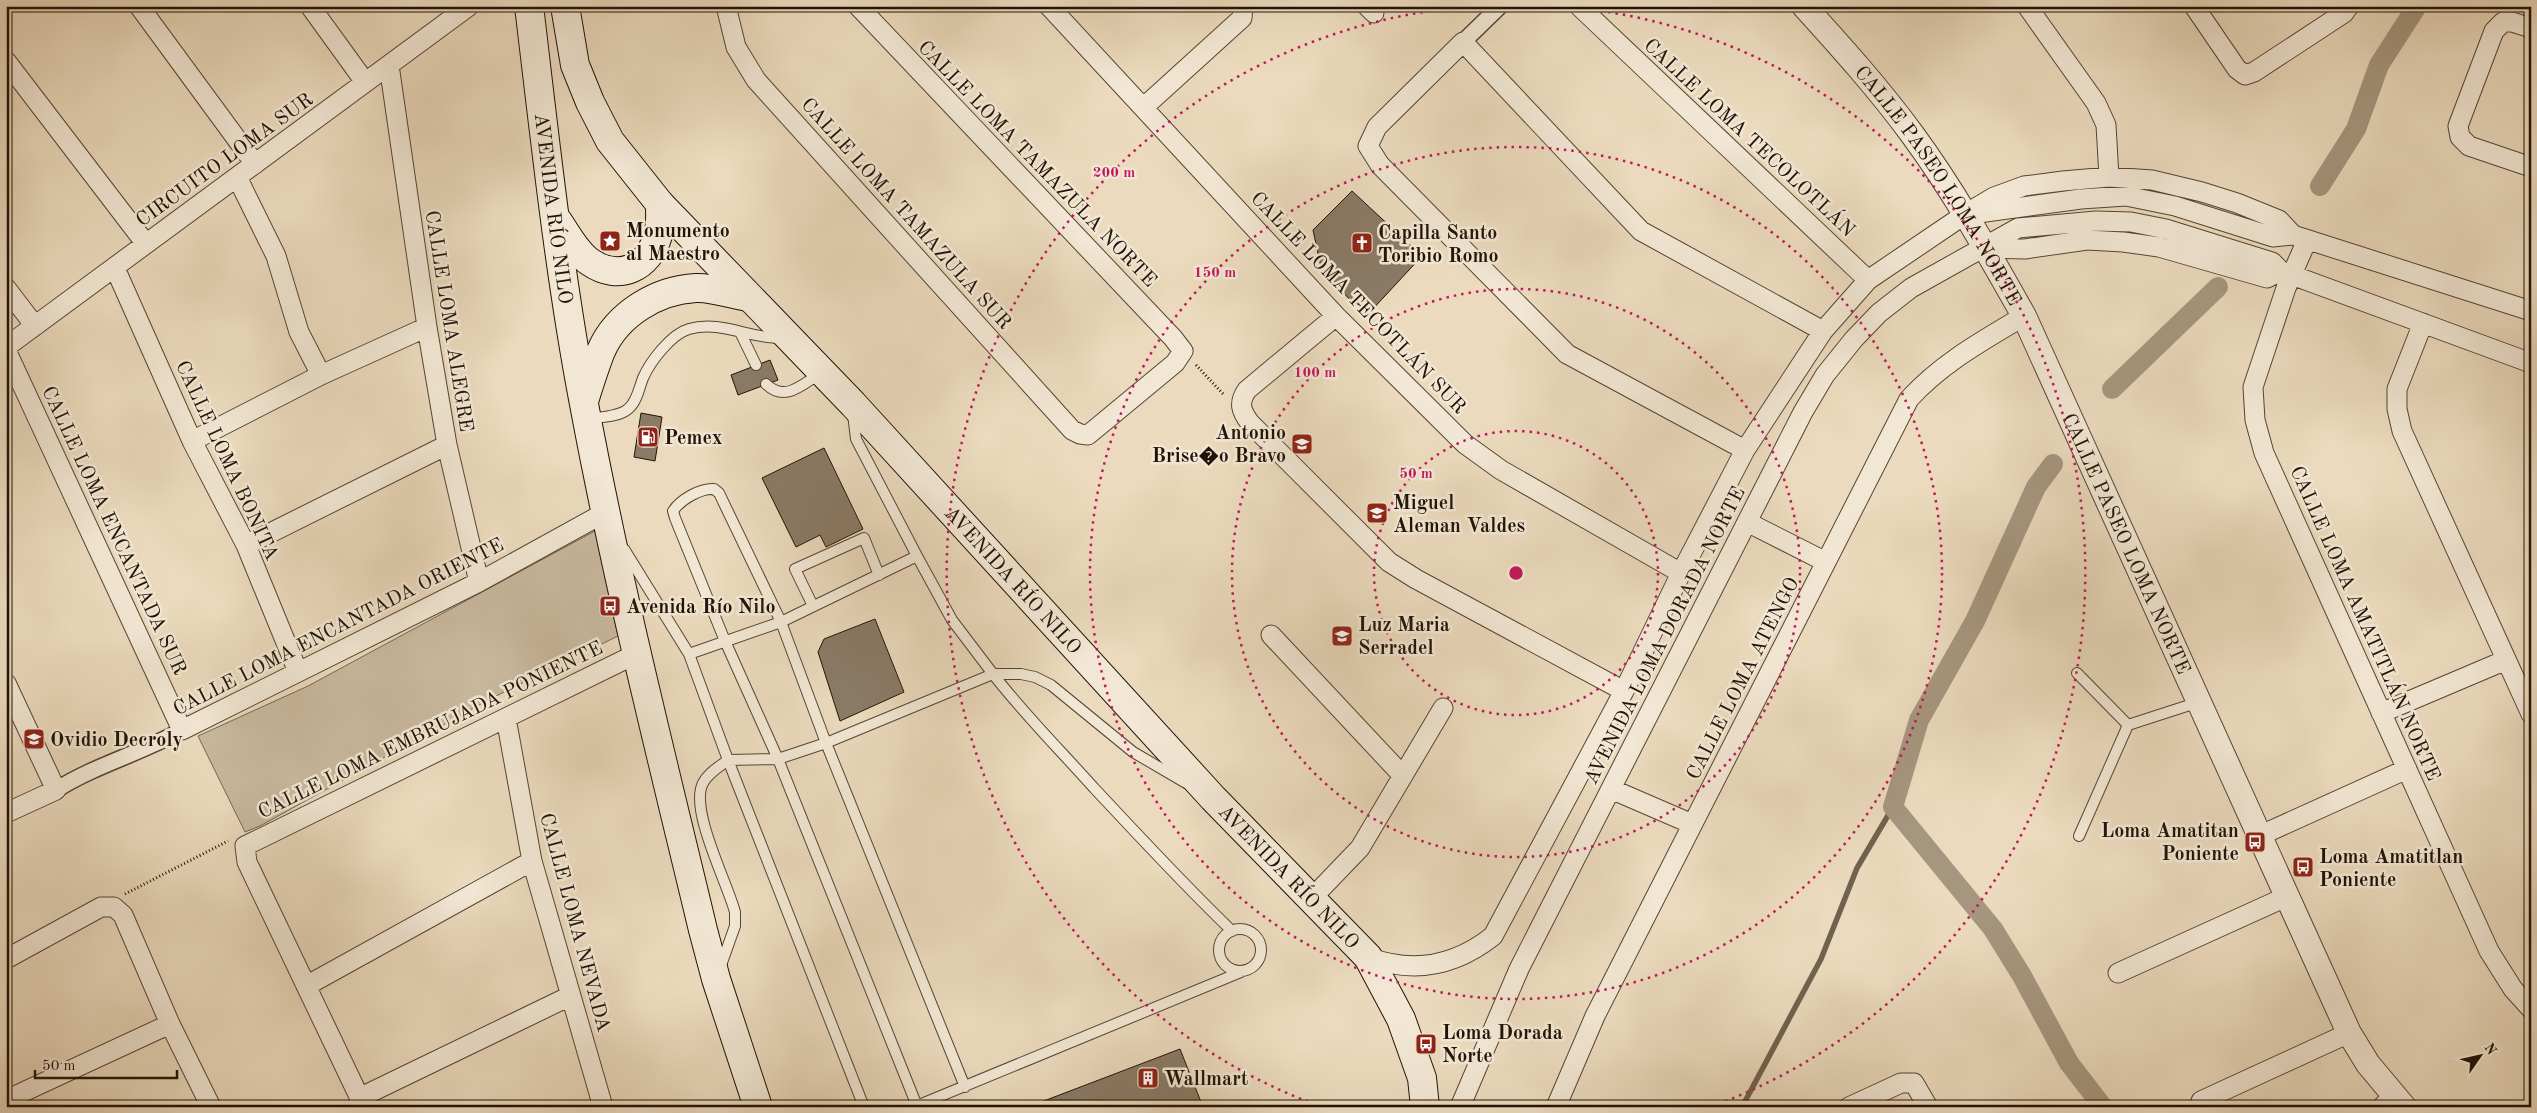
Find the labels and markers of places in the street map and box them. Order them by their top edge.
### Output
place label: Monumento al Maestro [626,222,730,265]
place label: Capilla Santo Toribio Romo [1378,224,1499,267]
place icon: Monumento al Maestro [598,229,622,253]
church icon: Capilla Santo Toribio Romo [1350,231,1374,255]
place label: Antonio Brise�o Bravo [1152,424,1286,467]
fuel station icon: Pemex [636,425,660,449]
place label: Pemex [664,429,722,449]
school or university icon: Antonio Brise�o Bravo [1290,432,1314,456]
place label: Miguel Aleman Valdes [1393,494,1525,537]
school or university icon: Miguel Aleman Valdes [1365,501,1389,525]
centre of rings [1507,564,1525,582]
bus stop icon: Avenida Río Nilo [598,594,622,618]
place label: Avenida Río Nilo [626,598,776,618]
place label: Luz Maria Serradel [1358,616,1450,659]
school or university icon: Luz Maria Serradel [1330,624,1354,648]
school or university icon: Ovidio Decroly [22,727,46,751]
place label: Ovidio Decroly [50,731,183,751]
place label: Loma Amatitan Poniente [2101,822,2239,865]
bus stop icon: Loma Amatitan Poniente [2243,830,2267,854]
place label: Loma Amatitlan Poniente [2319,848,2463,891]
bus stop icon: Loma Amatitlan Poniente [2291,855,2315,879]
place label: Loma Dorada Norte [1442,1024,1563,1067]
bus stop icon: Loma Dorada Norte [1414,1032,1438,1056]
building icon: Wallmart [1136,1066,1160,1090]
place label: Wallmart [1164,1070,1248,1090]

